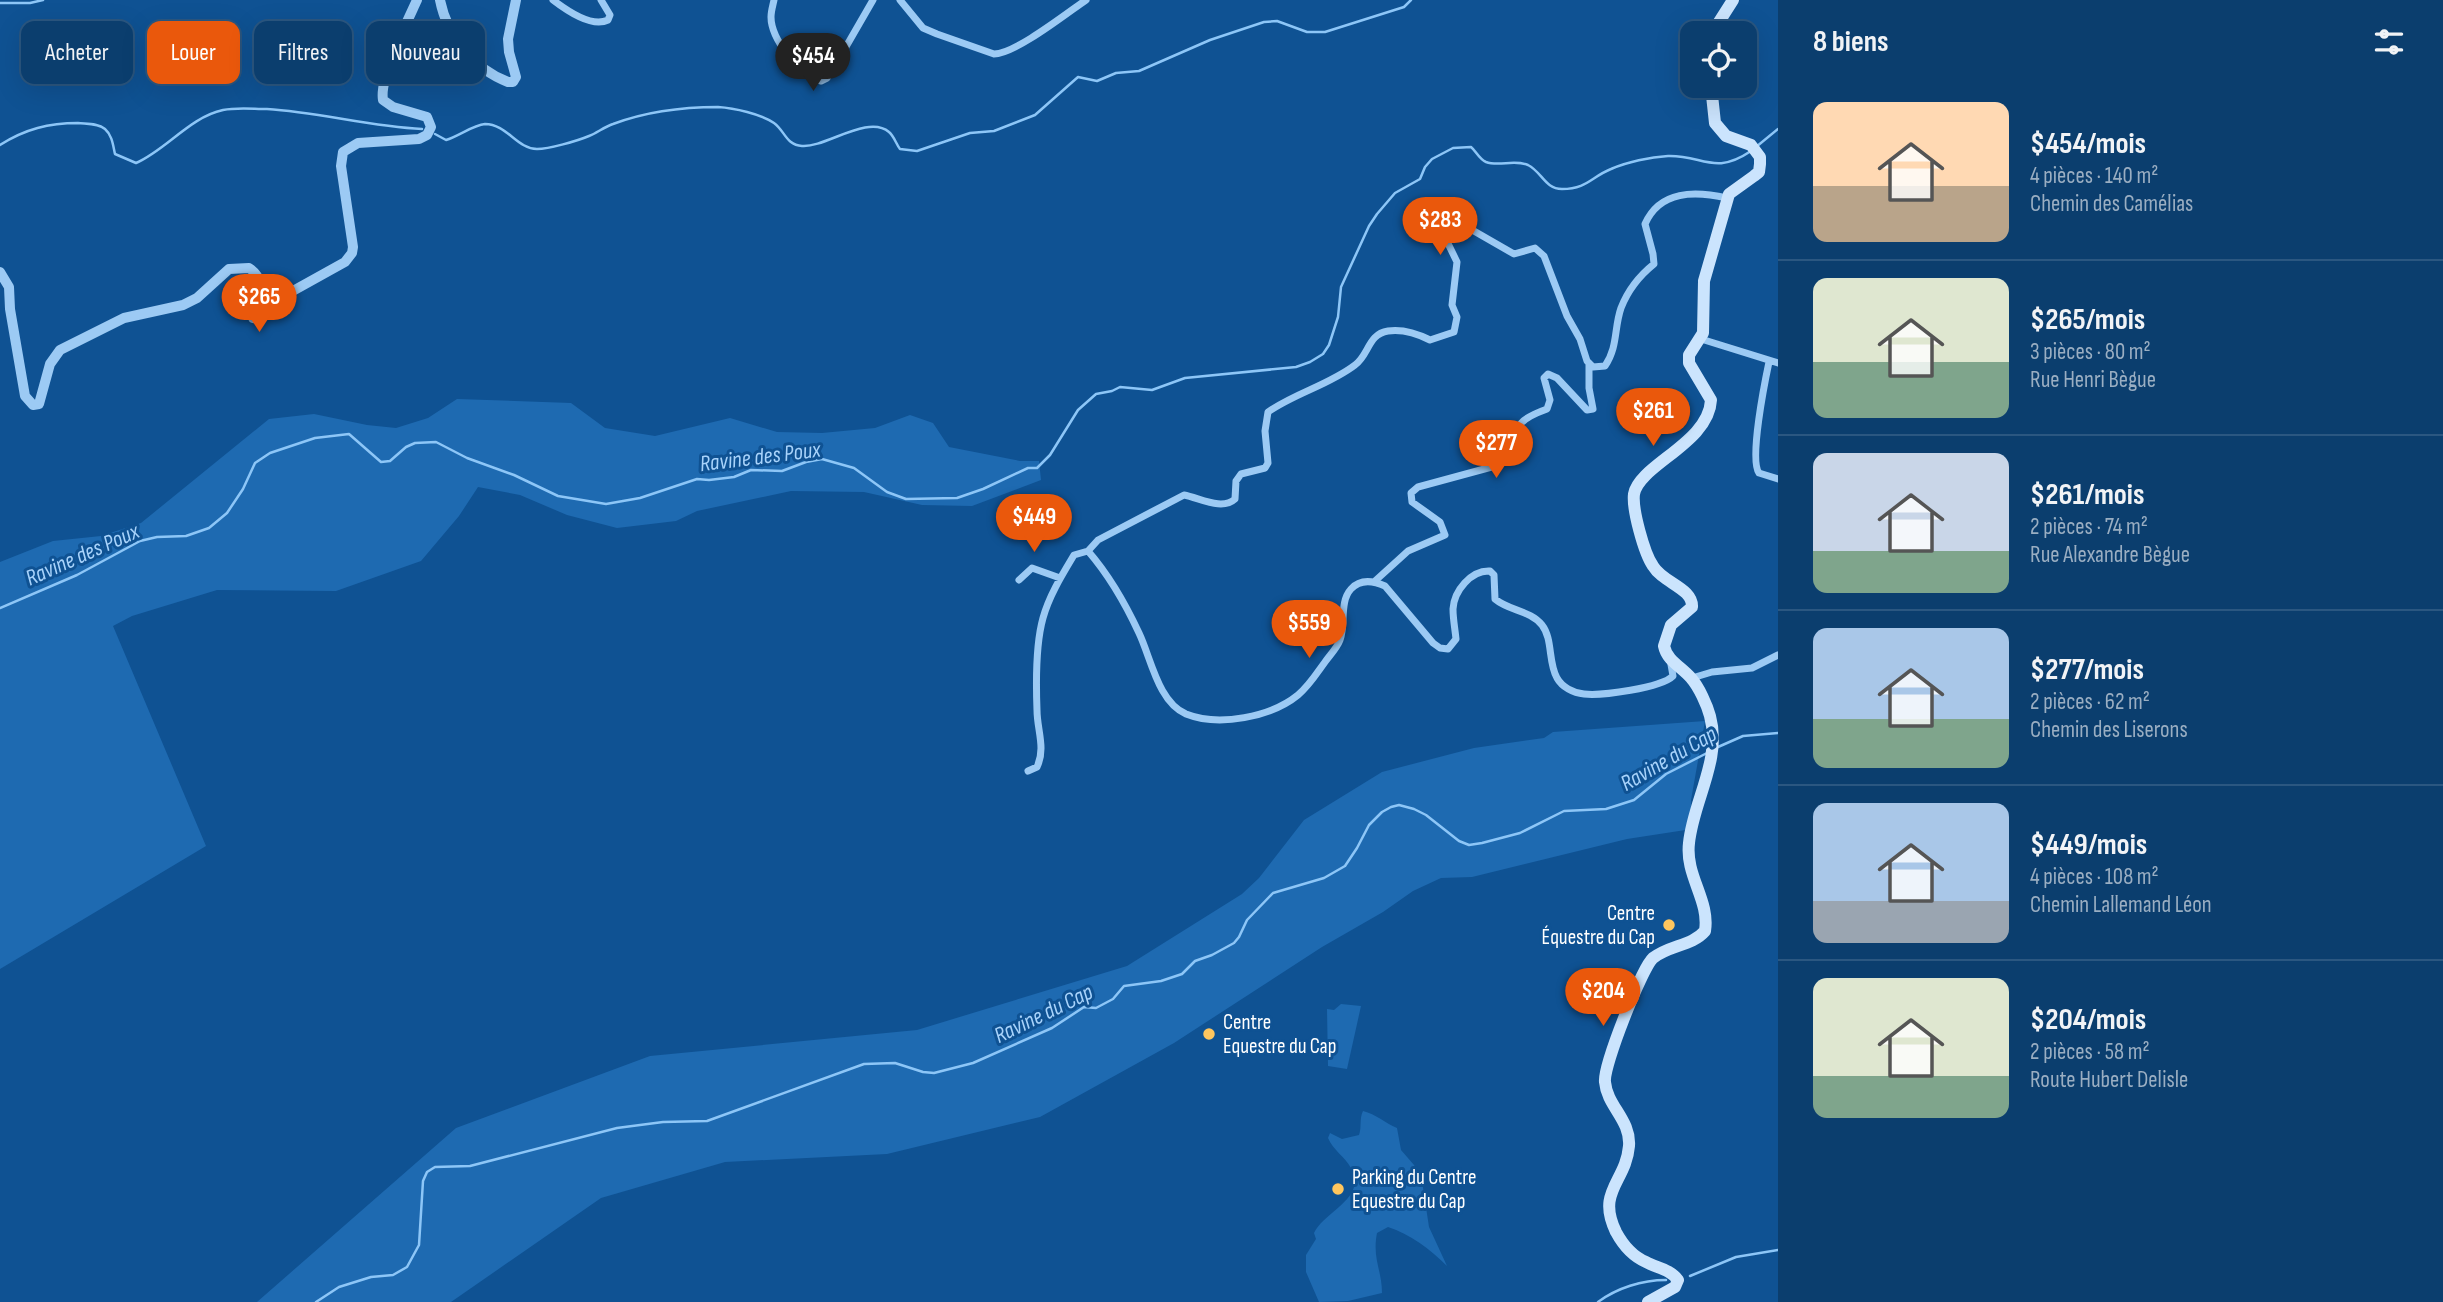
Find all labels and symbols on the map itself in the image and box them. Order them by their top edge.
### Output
pin: $454 [772,34,854,93]
pin: $283 [1399,198,1481,257]
pin: $265 [218,274,300,334]
pin: $261 [1612,388,1694,448]
pin: $277 [1455,420,1537,480]
water label: Ravine des Poux [698,436,824,478]
pin: $449 [993,494,1075,554]
water label: Ravine des Poux [21,517,145,592]
pin: $559 [1268,600,1350,660]
water label: Ravine du Cap [1615,720,1722,798]
place label: Centre Équestre du Cap [1542,901,1655,950]
marker: Centre Équestre du Cap [1661,917,1677,933]
pin: $204 [1562,968,1644,1028]
water label: Ravine du Cap [989,978,1098,1050]
place label: Centre Equestre du Cap [1223,1010,1336,1059]
marker: Centre Equestre du Cap [1201,1026,1217,1042]
place label: Parking du Centre Equestre du Cap [1352,1165,1476,1214]
marker: Parking du Centre Equestre du Cap [1330,1181,1346,1197]

